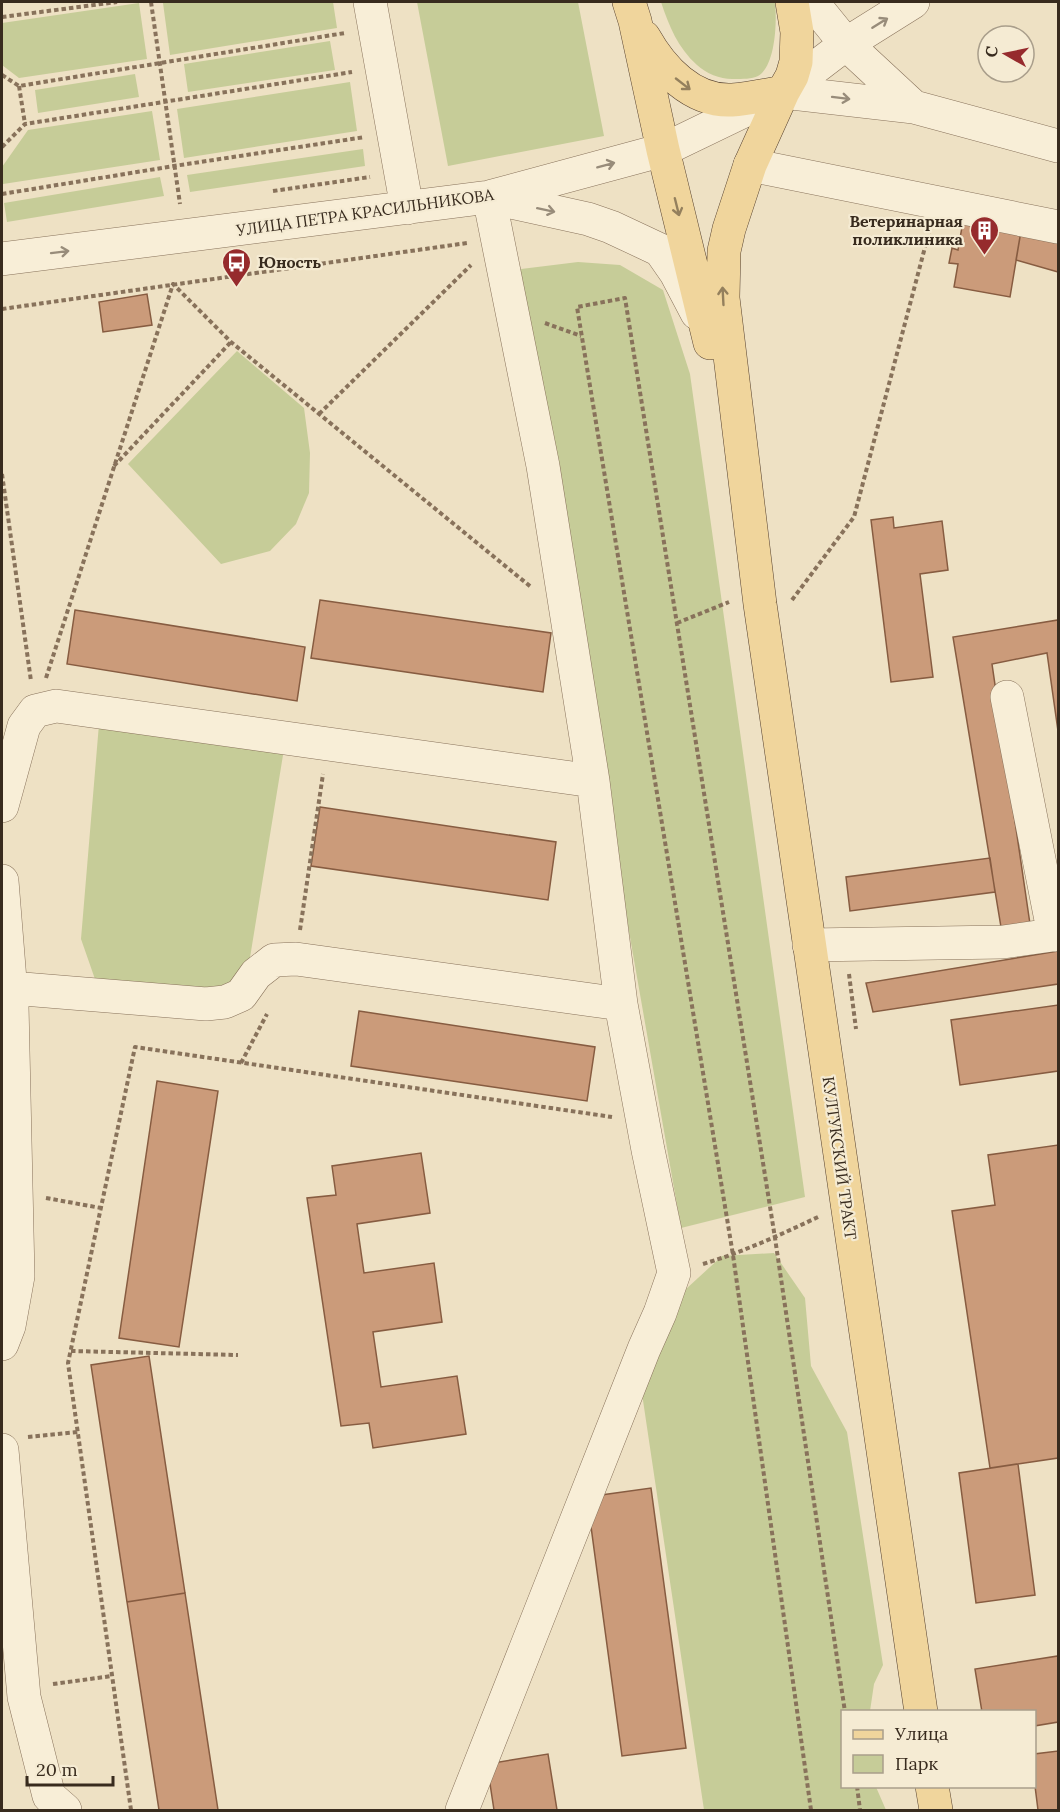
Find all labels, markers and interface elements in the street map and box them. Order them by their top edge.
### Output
one-way arrow [871,16,888,28]
north arrow [976,24,1036,84]
text: С [980,45,1002,59]
one-way arrow [675,77,691,90]
one-way arrow [831,93,851,104]
one-way arrow [596,159,615,171]
street label: УЛИЦА ПЕТРА КРАСИЛЬНИКОВА [234,184,496,240]
one-way arrow [672,197,684,216]
one-way arrow [535,205,555,216]
place label: Ветеринарная поликлиника [850,211,964,249]
building icon: Ветеринарная поликлиника [968,214,1000,256]
one-way arrow [49,246,69,257]
bus stop icon: Юность [221,246,253,288]
place label: Юность [258,252,321,272]
one-way arrow [718,287,729,307]
street label: КУЛТУКСКИЙ ТРАКТ [819,1075,861,1241]
legend [841,1710,1036,1788]
text: Улица [894,1722,948,1745]
scale bar [27,1749,112,1787]
text: Парк [895,1752,939,1775]
text: 20 m [36,1758,78,1781]

